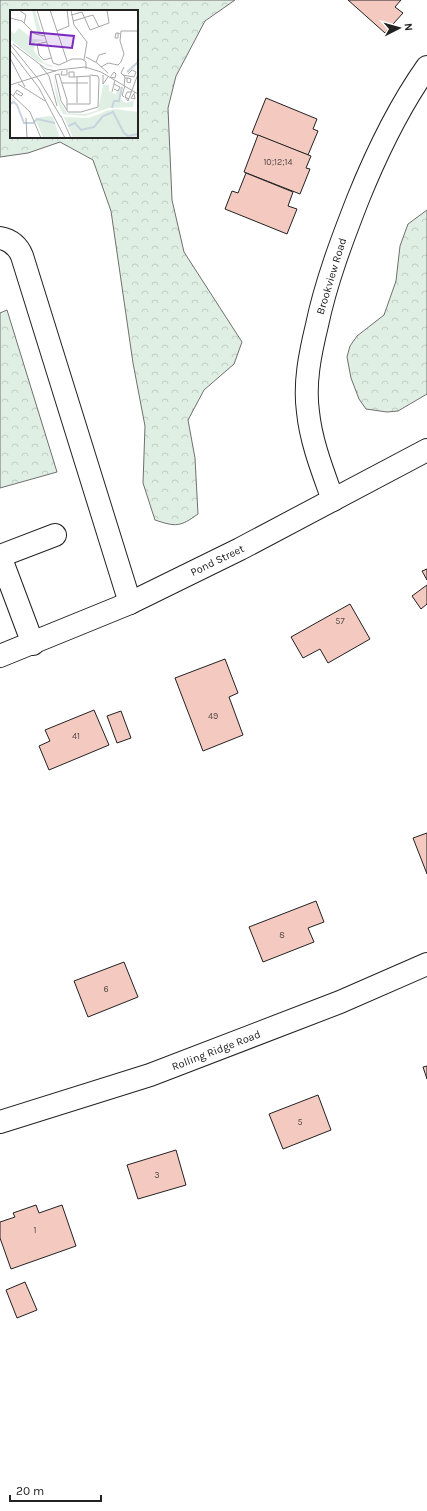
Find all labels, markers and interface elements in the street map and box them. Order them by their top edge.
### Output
north arrow [379,8,419,48]
inset map [10,10,138,138]
text: N [402,22,415,32]
house number: 10;12;14 [263,157,293,167]
street label: Brookview Road [314,236,349,316]
street label: Pond Street [188,542,246,579]
house number: 57 [335,616,345,626]
house number: 49 [208,711,218,721]
house number: 41 [72,731,80,741]
house number: 8 [279,930,285,940]
house number: 6 [103,984,109,994]
street label: Rolling Ridge Road [170,1028,262,1073]
house number: 5 [297,1117,303,1127]
house number: 3 [154,1170,160,1180]
house number: 1 [34,1225,37,1235]
scale bar [10,1477,101,1503]
text: 20 m [16,1484,44,1498]

